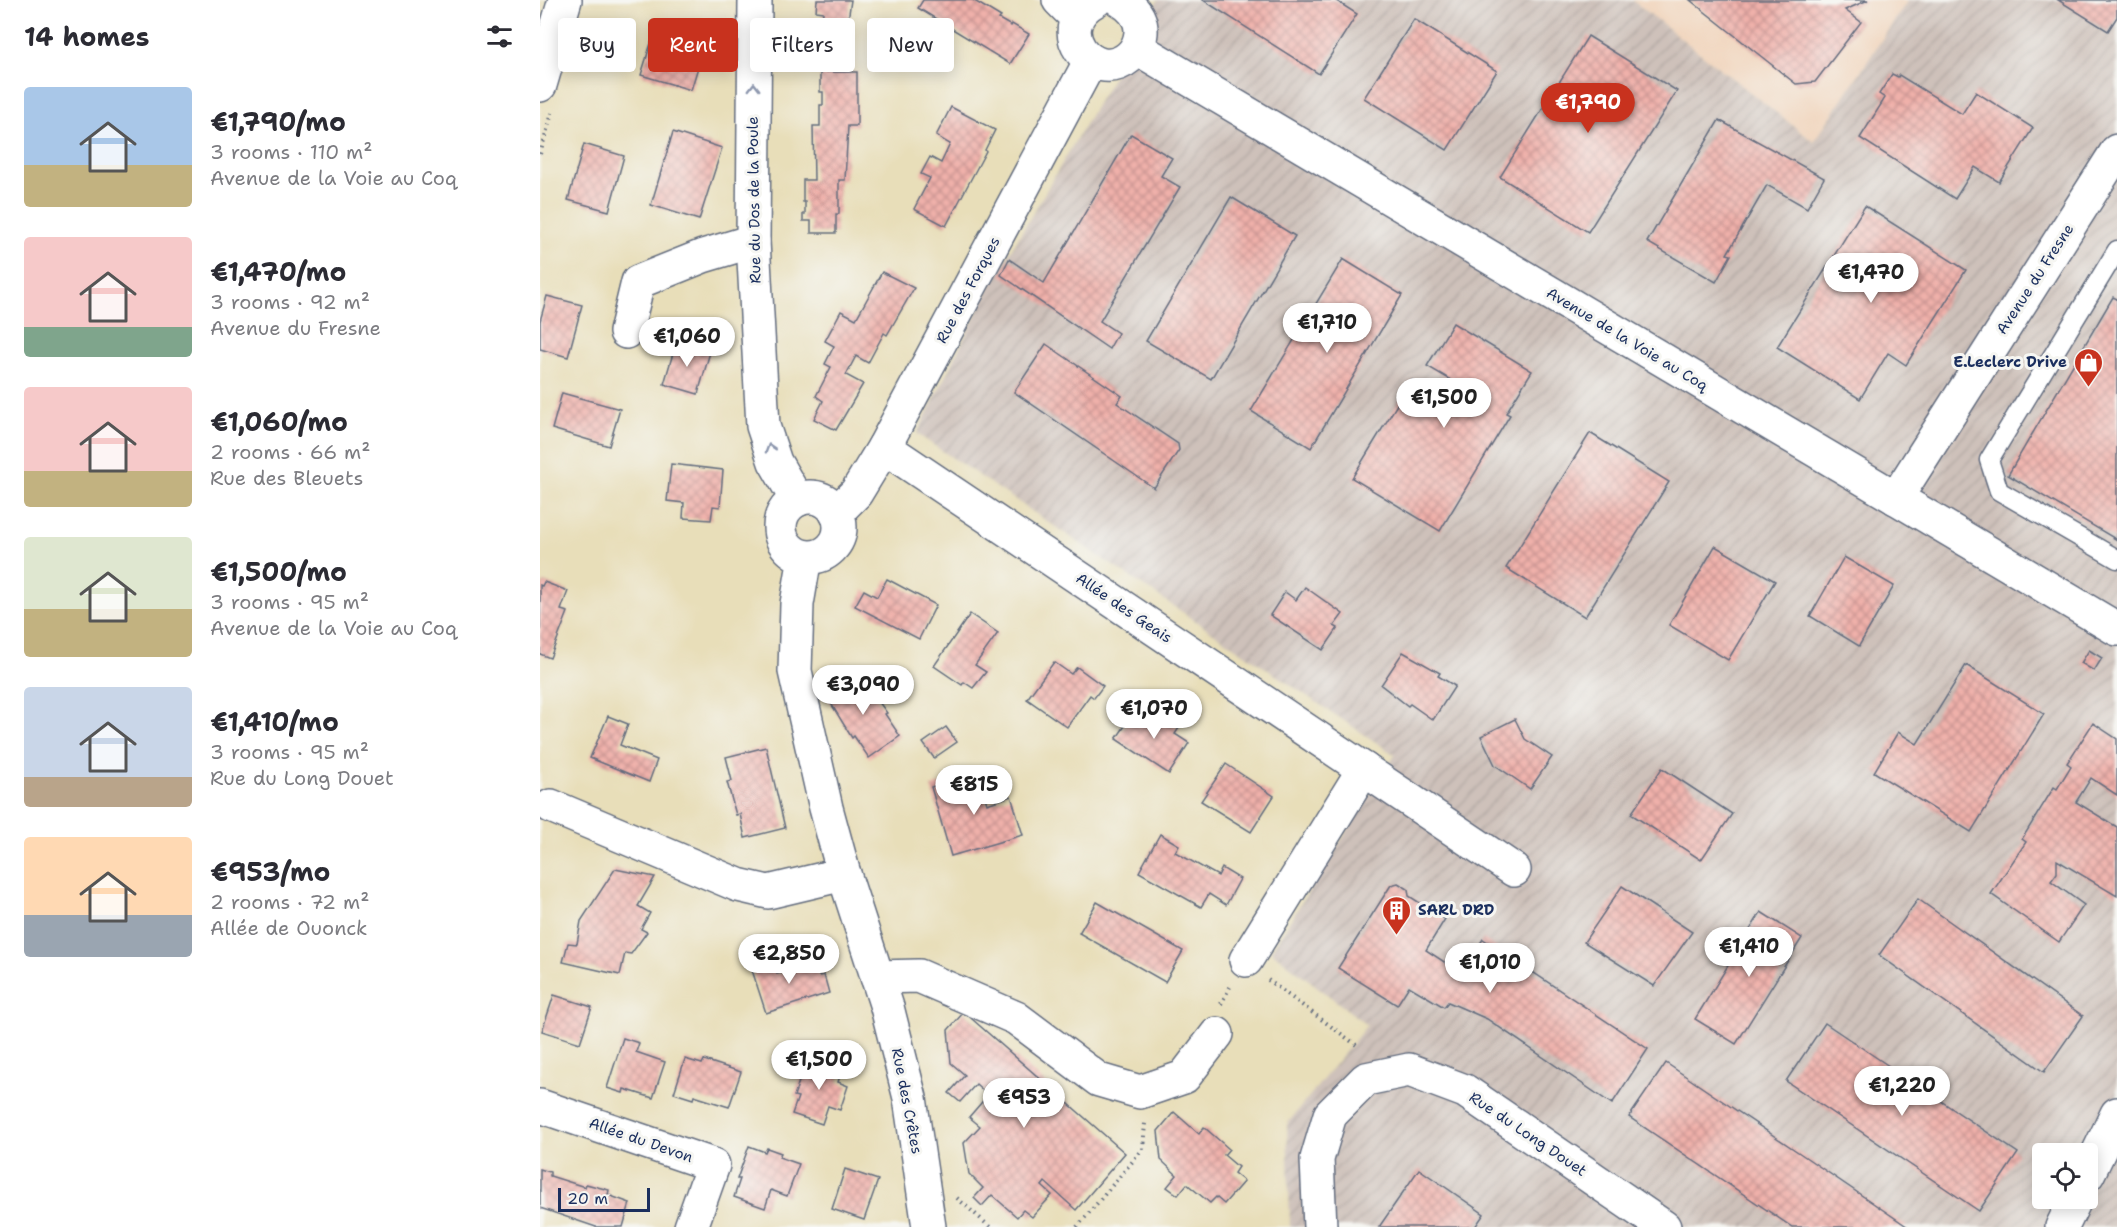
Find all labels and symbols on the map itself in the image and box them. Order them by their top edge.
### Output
one-way arrow [748,82,760,91]
pin: €1,790 [1539,83,1637,134]
street label: Rue du Dos de la Poule [743,116,765,284]
street label: Avenue du Fresne [1992,220,2078,338]
street label: Rue des Forques [931,233,1005,347]
pin: €1,470 [1822,253,1920,304]
street label: Avenue de la Voie au Coq [1543,283,1712,396]
pin: €1,710 [1278,303,1376,354]
pin: €1,060 [638,317,736,368]
shop icon: E.Leclerc Drive [2072,346,2104,388]
place label: E.Leclerc Drive [1953,352,2067,372]
pin: €1,500 [1395,378,1493,429]
one-way arrow [765,443,778,454]
street label: Allée des Geais [1072,568,1176,648]
pin: €3,090 [814,665,912,716]
pin: €1,070 [1105,689,1203,740]
pin: €815 [938,765,1010,816]
building icon: SARL DRD [1381,894,1413,936]
place label: SARL DRD [1418,900,1494,920]
pin: €1,410 [1700,927,1798,978]
pin: €2,850 [740,934,838,985]
pin: €1,010 [1441,943,1539,994]
pin: €1,500 [770,1040,868,1091]
street label: Rue des Crêtes [887,1046,927,1156]
pin: €1,220 [1853,1066,1951,1117]
pin: €953 [988,1078,1060,1129]
street label: Rue du Long Douet [1465,1087,1591,1181]
street label: Allée du Devon [586,1113,696,1167]
scale bar [558,1185,650,1212]

